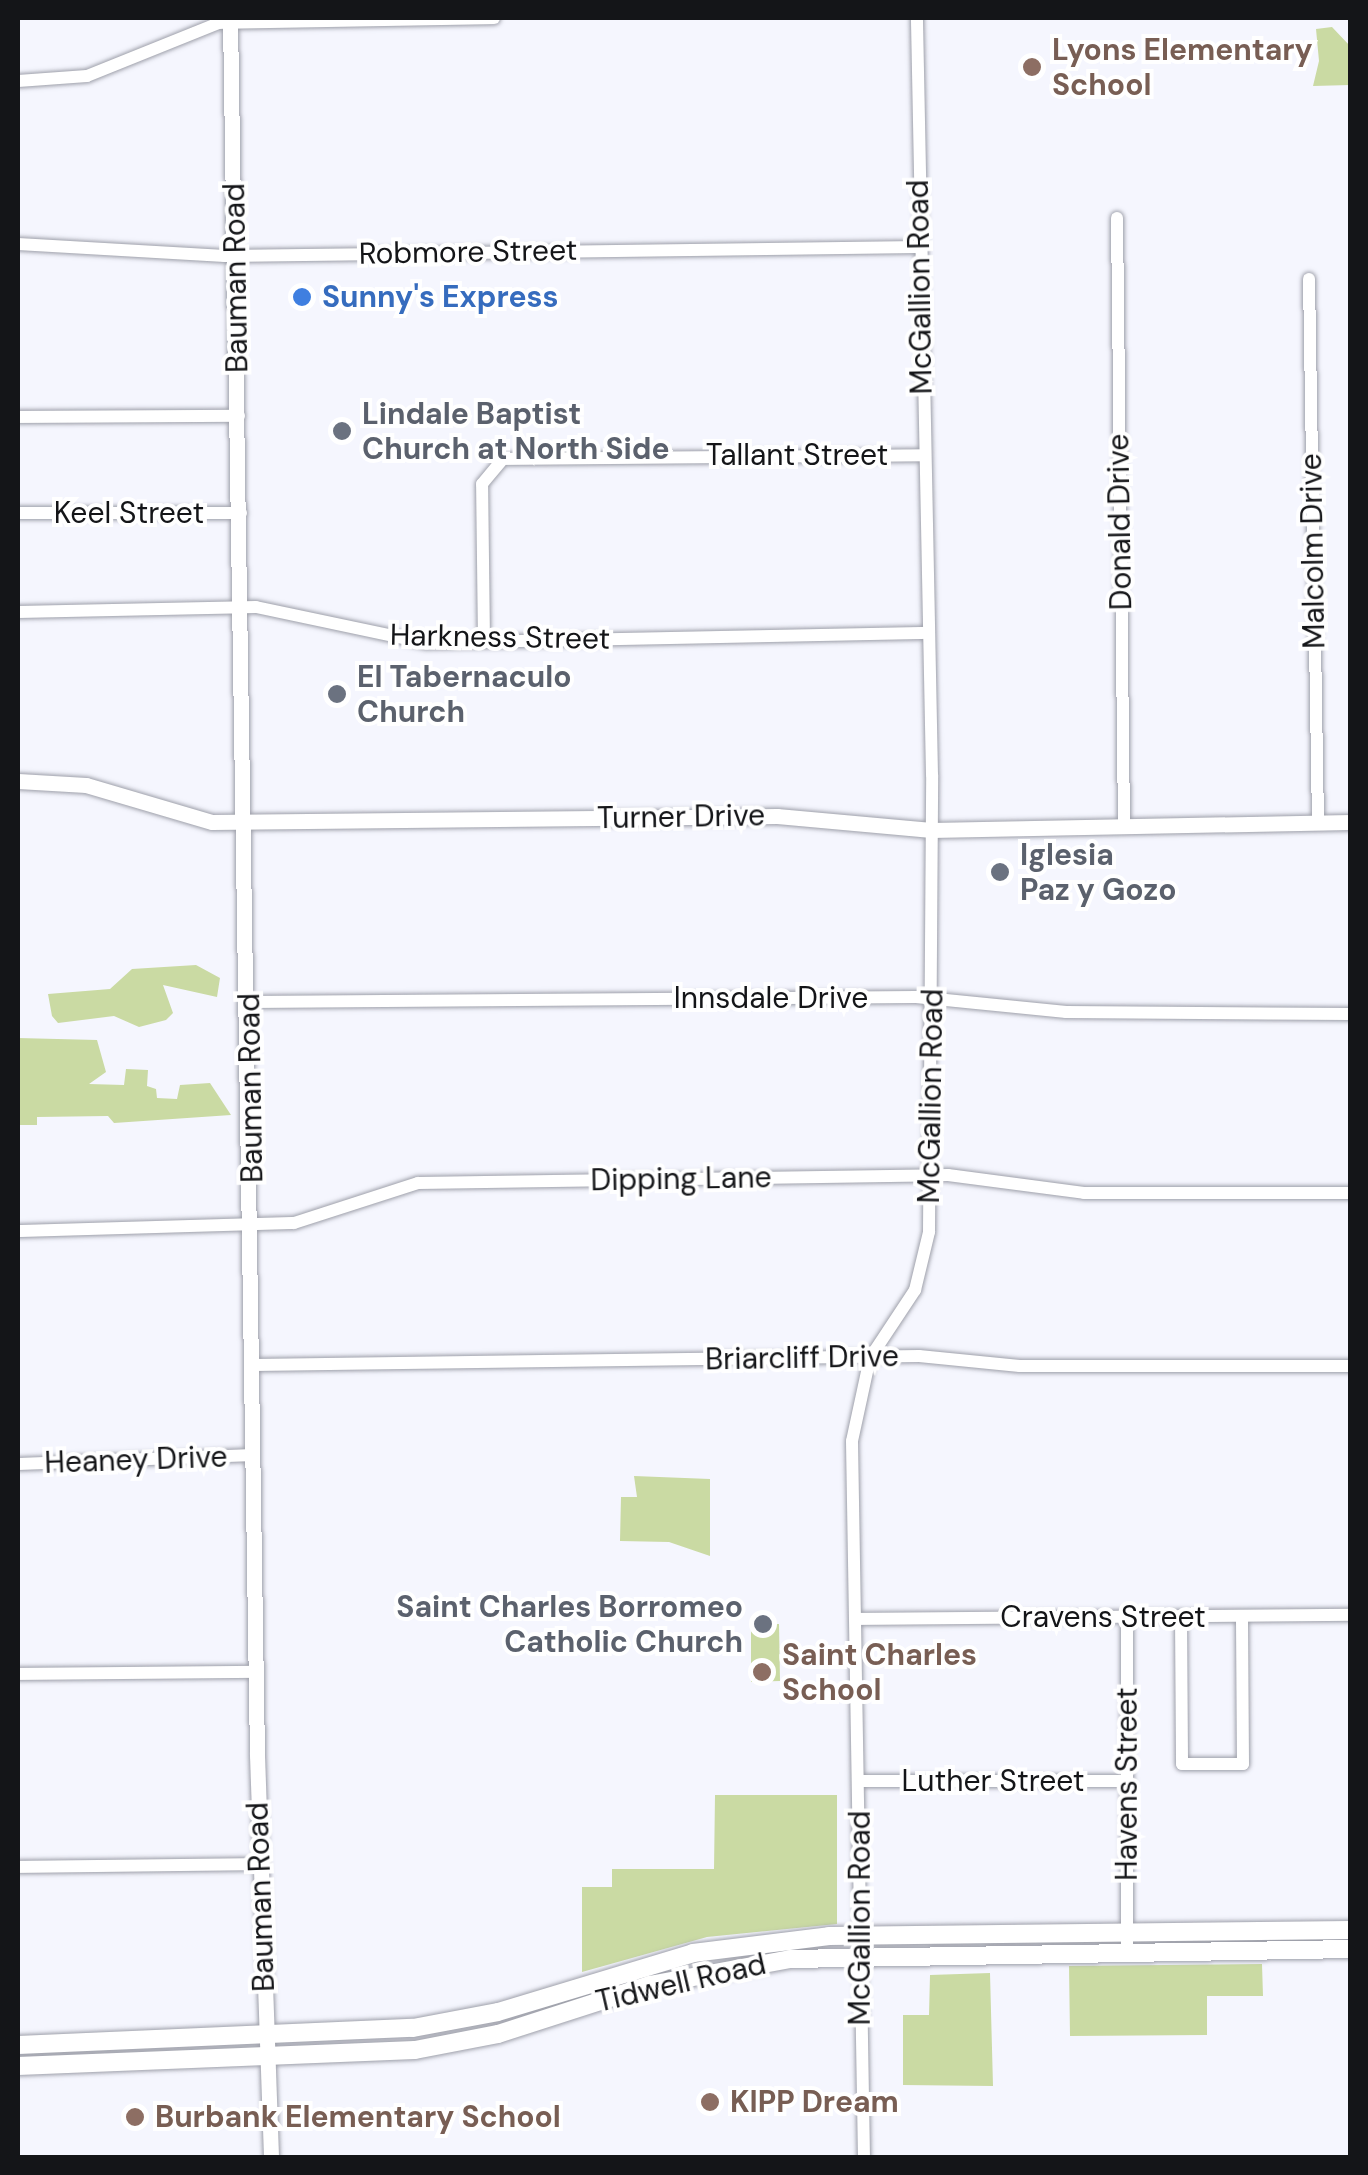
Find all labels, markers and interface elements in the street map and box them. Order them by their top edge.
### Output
place label: Lyons Elementary School [1052,32,1313,102]
marker: Lyons Elementary School [1021,56,1043,78]
street label: McGallion Road [900,179,940,395]
street label: Bauman Road [216,183,256,373]
street label: Robmore Street [358,232,578,272]
place label: Sunny's Express [322,279,558,315]
marker: Sunny's Express [291,286,313,308]
place label: Lindale Baptist Church at North Side [362,396,670,466]
marker: Lindale Baptist Church at North Side [331,420,353,442]
street label: Donald Drive [1100,433,1140,611]
street label: Tallant Street [706,437,888,473]
street label: Malcolm Drive [1293,453,1333,649]
street label: Keel Street [54,495,204,531]
street label: Harkness Street [390,617,610,657]
place label: El Tabernaculo Church [357,659,572,730]
marker: El Tabernaculo Church [326,683,348,705]
street label: Turner Drive [597,798,765,836]
place label: Iglesia Paz y Gozo [1020,837,1177,908]
marker: Iglesia Paz y Gozo [989,861,1011,883]
street label: Innsdale Drive [674,980,868,1016]
street label: McGallion Road [911,988,951,1204]
street label: Bauman Road [231,993,271,1183]
street label: Dipping Lane [590,1159,772,1199]
street label: Briarcliff Drive [705,1338,899,1378]
street label: Heaney Drive [44,1439,228,1481]
place label: Saint Charles Borromeo Catholic Church [396,1589,743,1660]
street label: Cravens Street [1000,1599,1206,1635]
marker: Saint Charles Borromeo Catholic Church [752,1613,774,1635]
place label: Saint Charles School [782,1637,977,1708]
marker: Saint Charles School [751,1661,773,1683]
street label: Havens Street [1109,1687,1145,1881]
street label: Luther Street [901,1763,1085,1799]
street label: Bauman Road [240,1802,282,1992]
street label: McGallion Road [842,1811,878,2025]
street label: Tidwell Road [592,1946,770,2020]
place label: KIPP Dream [730,2084,899,2120]
marker: KIPP Dream [699,2091,721,2113]
place label: Burbank Elementary School [155,2099,561,2135]
marker: Burbank Elementary School [124,2106,146,2128]

